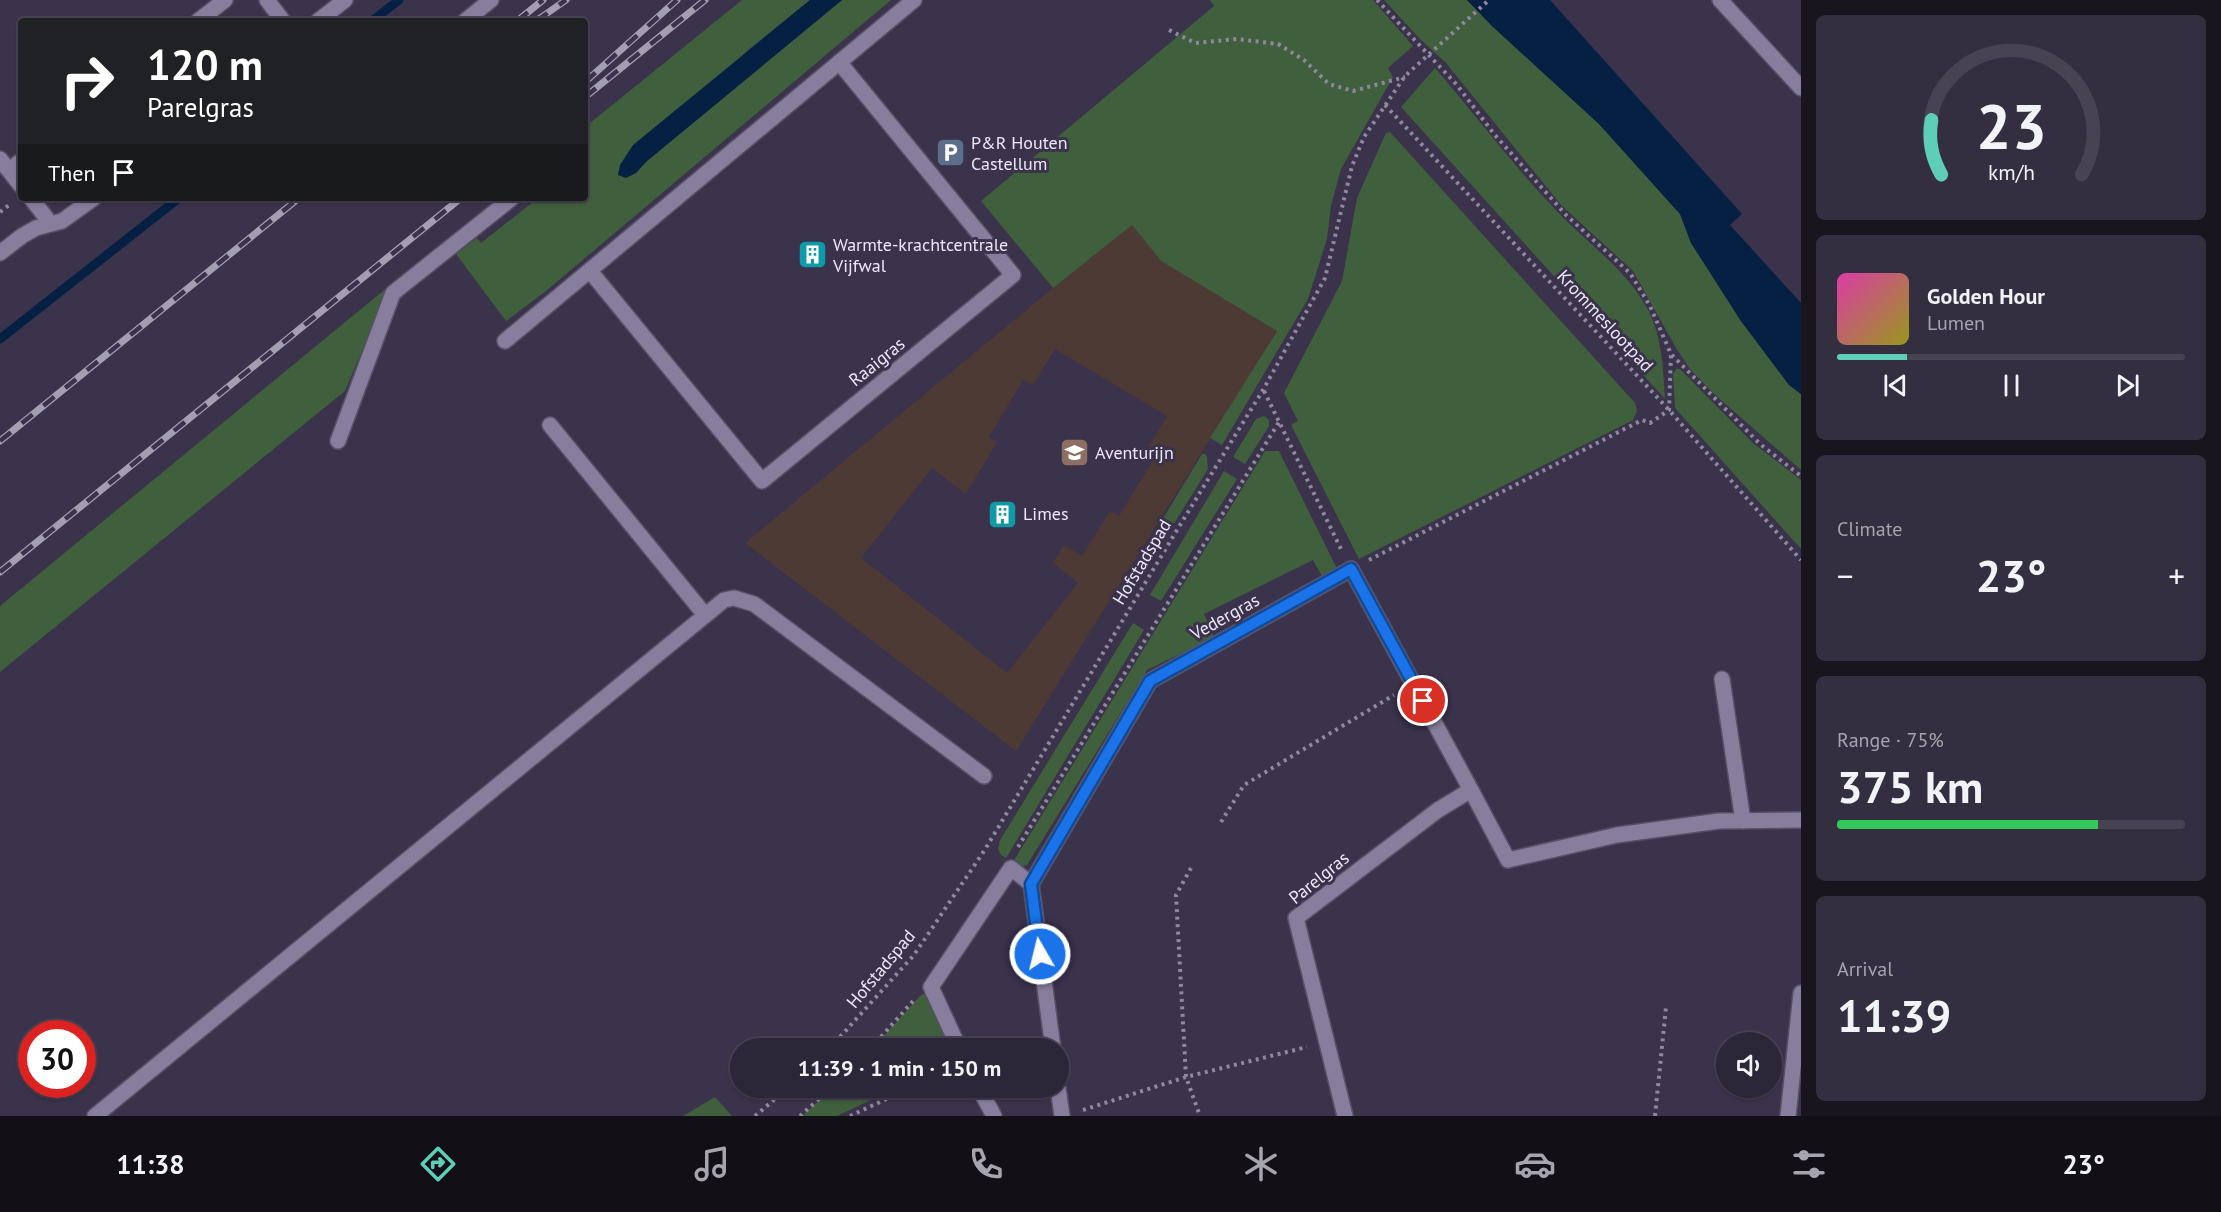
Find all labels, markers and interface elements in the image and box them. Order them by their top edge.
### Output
text: 120 m [147,37,263,92]
icon: right [48,42,126,120]
text: 23 [1976,85,2046,166]
text: Parelgras [147,90,254,124]
place label: P&R Houten Castellum [971,131,1068,175]
parking icon: P&R Houten Castellum [934,137,966,169]
icon: arrive [107,156,140,189]
text: km/h [1987,158,2034,186]
text: Then [48,159,95,187]
place label: Warmte-krachtcentrale Vijfwal [832,233,1008,277]
building icon: Warmte-krachtcentrale Vijfwal [796,239,828,271]
street label: Krommeslootpad [1552,265,1659,376]
text: Golden Hour [1927,282,2045,310]
text: Lumen [1927,310,1985,336]
street label: Raaigras [844,332,909,391]
icon: previous [1879,369,1912,402]
icon: pause [1995,369,2028,402]
icon: next [2111,369,2144,402]
school or university icon: Aventurijn [1058,437,1090,469]
place label: Aventurijn [1095,441,1174,464]
building icon: Limes [986,498,1018,530]
place label: Limes [1023,502,1068,525]
street label: Hofstadspad [1107,515,1176,609]
text: Climate [1837,516,1903,542]
text: 23° [1976,546,2046,604]
text: − [1837,554,1854,597]
text: + [2168,554,2185,597]
street label: Vedergras [1185,588,1263,645]
pin [1397,675,1448,726]
icon: arrive [1406,684,1439,717]
text: Range · 75% [1837,727,1944,753]
text: 375 km [1837,757,1983,815]
street label: Parelgras [1284,846,1354,909]
position arrow [1008,922,1072,986]
street label: Hofstadspad [841,925,920,1013]
text: Arrival [1837,956,1893,982]
text: 11:39 [1837,986,1951,1044]
speed limit sign: 30 [18,1020,96,1098]
map controls [1716,1032,1782,1098]
button: sound [1716,1032,1782,1098]
text: 11:39 · 1 min · 150 m [798,1054,1001,1082]
icon: directions [417,1143,459,1185]
icon: music [691,1143,733,1185]
icon: phone [965,1143,1007,1185]
icon: climate [1240,1143,1282,1185]
icon: car [1514,1143,1556,1185]
icon: filters [1788,1143,1830,1185]
text: 11:38 [116,1147,185,1181]
text: 23° [2062,1147,2105,1181]

